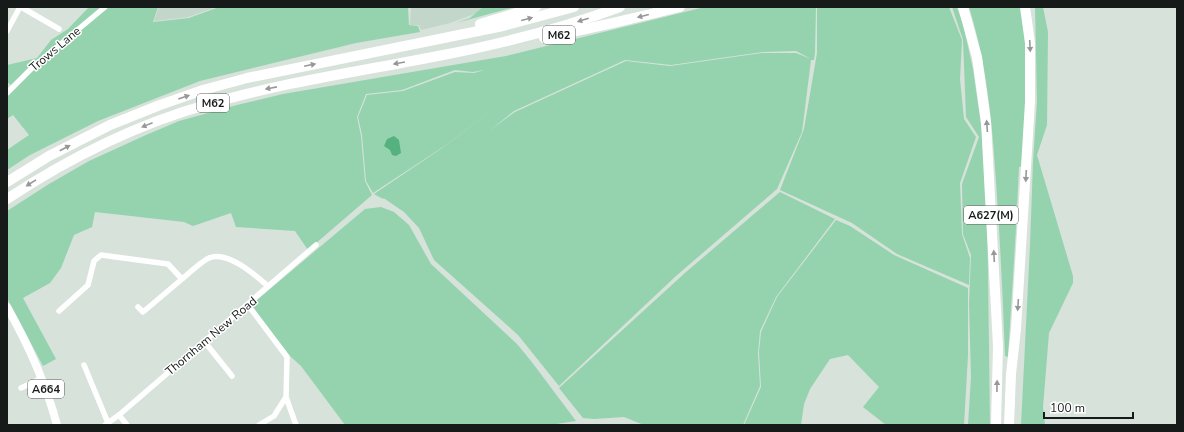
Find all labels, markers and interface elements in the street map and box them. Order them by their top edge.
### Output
one-way arrow [636,14,649,20]
one-way arrow [521,16,533,22]
one-way arrow [577,17,589,23]
street label: Trows Lane [26,23,84,75]
road number: M62 [543,26,575,44]
one-way arrow [1026,40,1033,52]
one-way arrow [393,61,405,67]
one-way arrow [304,62,316,68]
one-way arrow [265,86,277,92]
one-way arrow [178,93,190,99]
road number: M62 [197,94,229,112]
one-way arrow [983,120,990,132]
one-way arrow [140,123,152,129]
one-way arrow [59,144,71,151]
one-way arrow [1023,170,1029,183]
one-way arrow [25,180,37,187]
road number: A627(M) [964,206,1018,224]
one-way arrow [990,250,997,262]
street label: Thornham New Road [162,293,260,379]
one-way arrow [1014,299,1021,311]
one-way arrow [994,379,1000,392]
road number: A664 [28,380,64,398]
scale bar [1044,394,1133,420]
text: 100 m [1050,400,1085,416]

